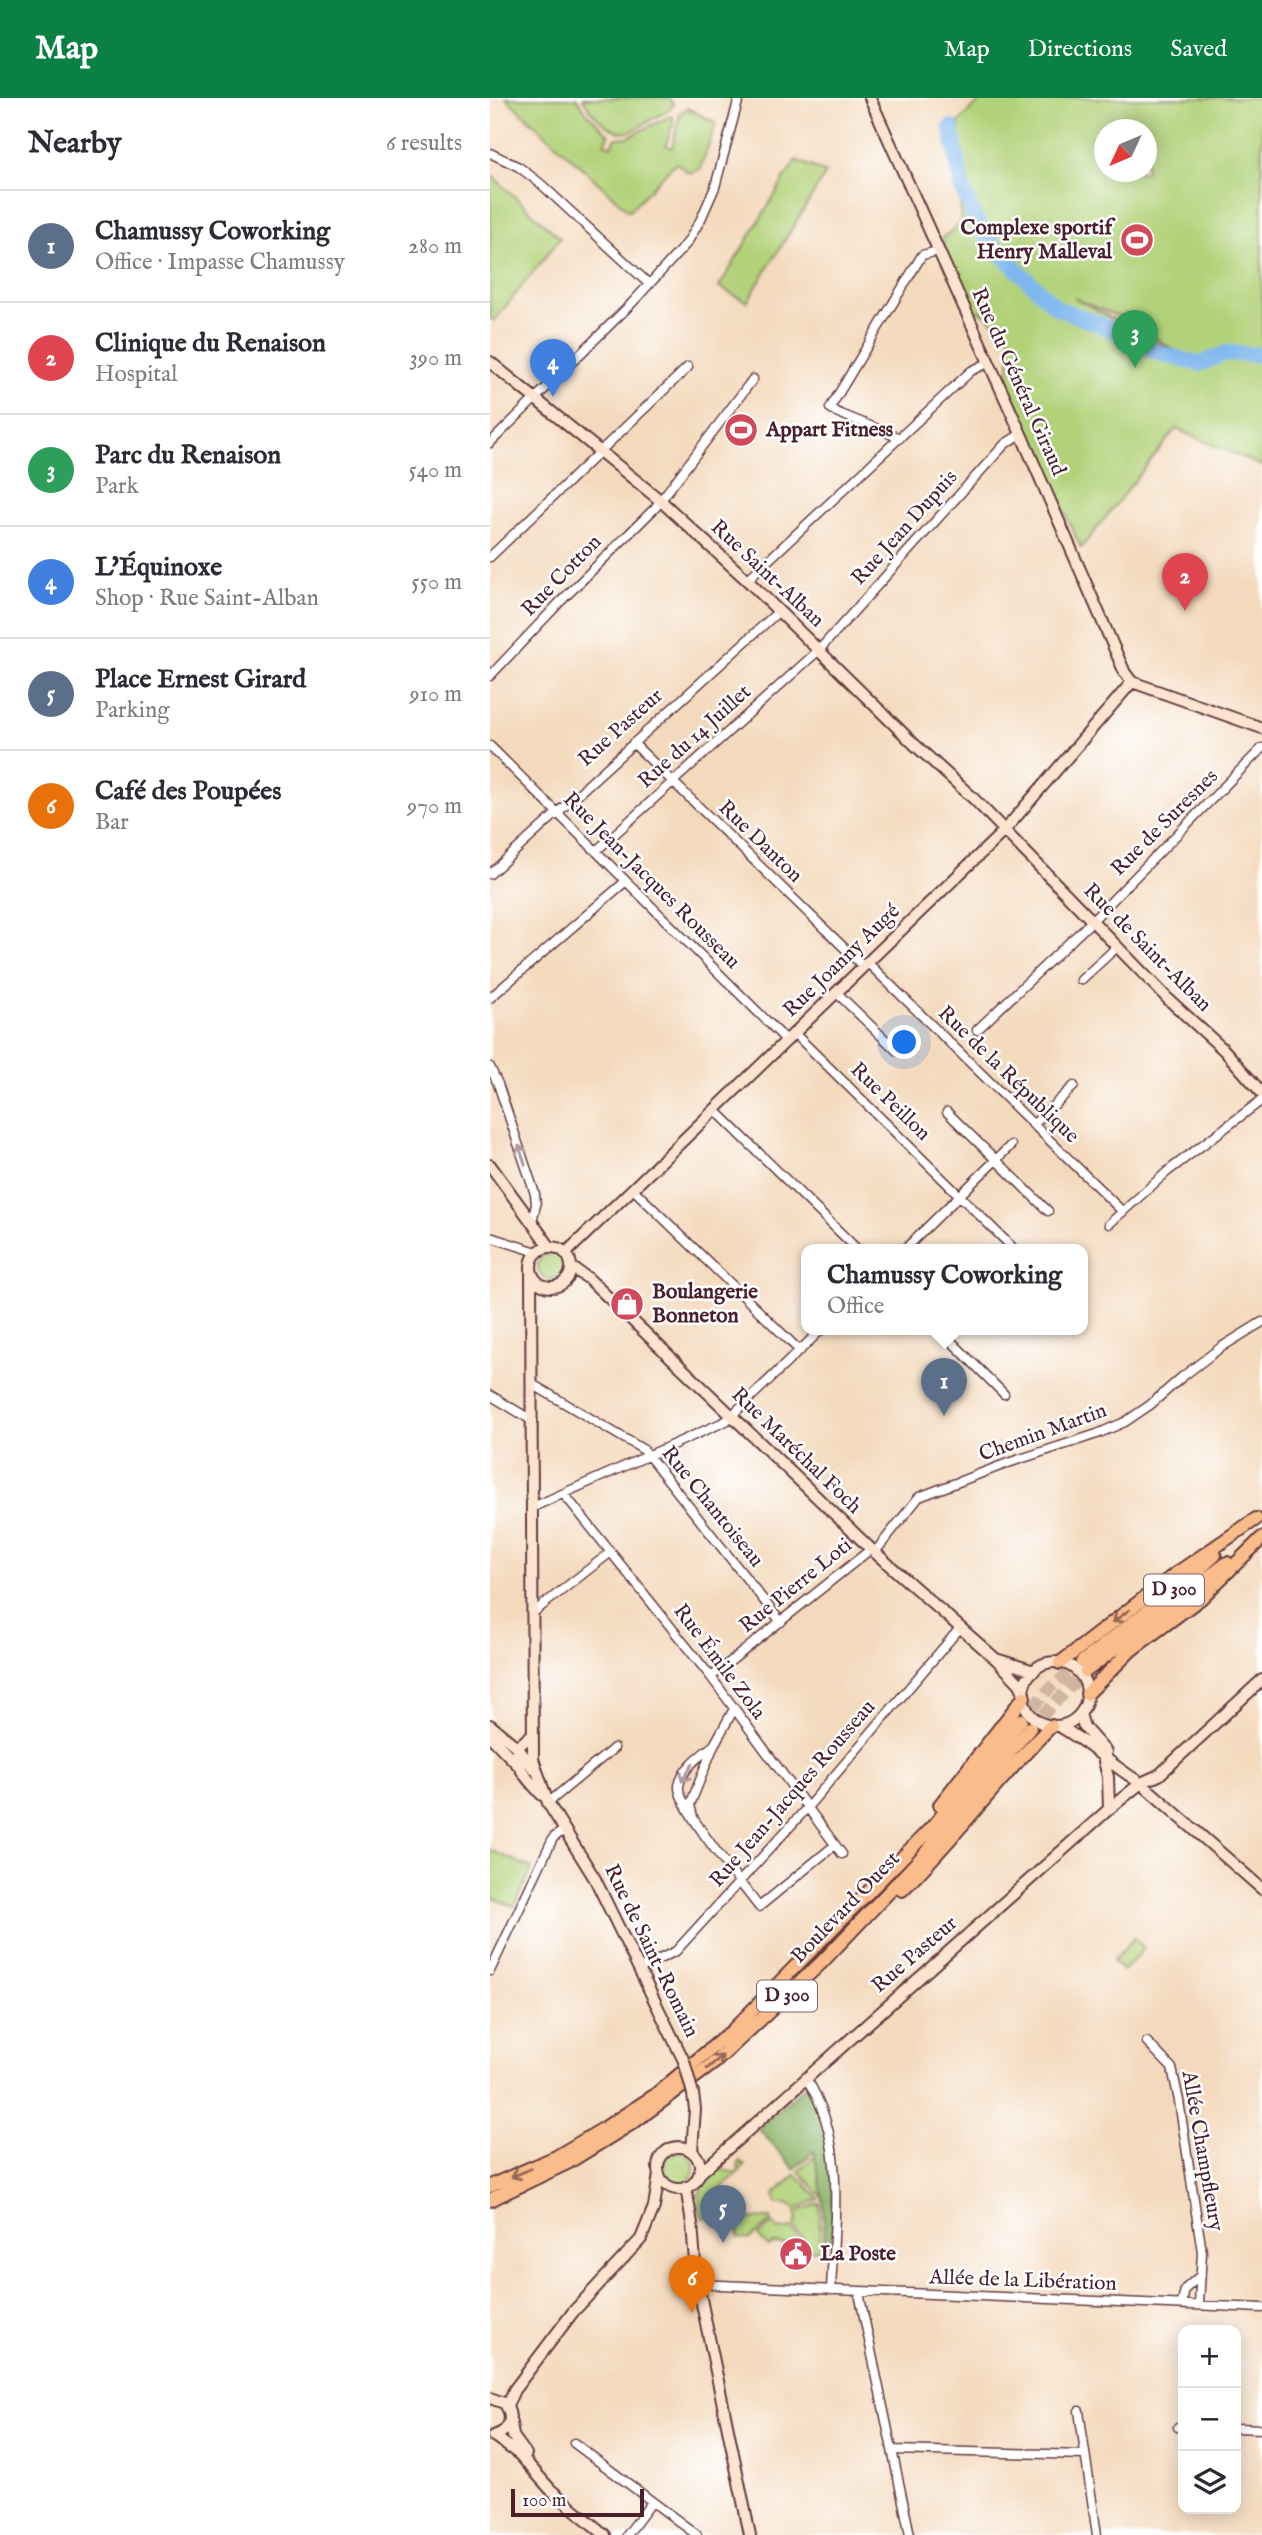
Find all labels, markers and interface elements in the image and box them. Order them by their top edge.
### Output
text: Map [35,28,98,70]
text: Map [944,34,990,65]
text: Directions [1028,34,1132,65]
text: Saved [1170,34,1227,65]
north arrow [1094,119,1157,182]
text: Nearby [28,125,121,163]
text: 6 results [386,129,462,158]
text: Chamussy Coworking [95,215,330,248]
place label: Complexe sportif Henry Malleval [960,215,1115,266]
sports icon: Complexe sportif Henry Malleval [1118,221,1156,259]
text: 1 [47,232,55,261]
text: 280 m [408,232,462,261]
text: Office · Impasse Chamussy [95,248,345,277]
street label: Rue du Général Giraud [964,284,1072,481]
pin: 3 [1112,310,1158,368]
text: Clinique du Renaison [95,327,326,360]
pin: 4 [530,339,576,397]
text: 2 [46,344,56,373]
text: 390 m [409,344,462,373]
text: Hospital [95,360,177,389]
sports icon: Appart Fitness [722,411,760,449]
place label: Appart Fitness [765,417,893,444]
text: Parc du Renaison [95,439,281,472]
text: 3 [47,456,55,485]
text: 540 m [408,456,462,485]
street label: Rue Jean Dupuis [846,465,964,591]
text: Park [95,472,139,501]
street label: Rue Saint-Alban [704,514,830,634]
street label: Rue Cotton [516,529,608,623]
text: L'Équinoxe [95,551,222,584]
pin: 2 [1162,553,1208,611]
text: 4 [45,568,57,597]
text: 550 m [411,568,462,597]
text: Shop · Rue Saint-Alban [95,584,319,613]
text: Place Ernest Girard [95,663,306,696]
street label: Rue du 14 Juillet [633,679,757,795]
text: 5 [47,680,55,709]
text: 910 m [409,680,462,709]
street label: Rue Pasteur [573,683,669,773]
text: Parking [95,696,170,725]
street label: Rue de Suresnes [1106,764,1224,882]
text: Café des Poupées [95,775,281,808]
street label: Rue Jean-Jacques Rousseau [557,787,745,975]
text: 6 [46,792,56,821]
text: 970 m [407,792,462,821]
street label: Rue Danton [712,795,808,889]
text: Bar [95,808,129,837]
street label: Rue de Saint-Alban [1077,878,1217,1018]
street label: Rue Joanny Augé [778,898,907,1024]
street label: Rue de la République [931,1000,1085,1150]
your location [887,1025,921,1059]
street label: Rue Peillon [844,1057,936,1147]
one-way arrow [515,1145,527,1167]
popup [801,1244,1088,1335]
text: Chamussy Coworking [827,1259,1062,1292]
place label: Boulangerie Bonneton [652,1279,758,1330]
shop icon: Boulangerie Bonneton [608,1285,646,1323]
text: Office [827,1292,884,1321]
pin: 1 [921,1358,967,1416]
street label: Rue Maréchal Foch [725,1382,867,1520]
street label: Chemin Martin [975,1397,1111,1469]
street label: Rue Chantoiseau [655,1441,769,1573]
street label: Rue Pierre Loti [734,1532,858,1640]
road number: D 300 [1144,1574,1204,1606]
street label: Rue Émile Zola [667,1598,773,1726]
one-way arrow [1112,1608,1131,1623]
street label: Rue Jean-Jacques Rousseau [704,1694,882,1893]
one-way arrow [679,1763,694,1782]
street label: Boulevard Ouest [786,1846,906,1970]
street label: Rue de Saint-Romain [597,1860,705,2042]
street label: Rue Pasteur [867,1910,964,2000]
road number: D 300 [757,1980,817,2012]
one-way arrow [705,2054,723,2070]
street label: Allée Champfleury [1174,2068,1229,2234]
one-way arrow [511,2166,532,2180]
pin: 5 [700,2185,746,2243]
public building icon: La Poste [777,2235,815,2273]
place label: La Poste [820,2241,896,2268]
pin: 6 [669,2255,715,2313]
street label: Allée de la Libération [928,2264,1117,2298]
map controls [1178,2325,1241,2514]
button: + [1178,2325,1241,2388]
button: − [1178,2388,1241,2451]
button: layers [1178,2451,1241,2514]
scale bar [511,2486,644,2518]
text: 100 m [522,2489,566,2513]

